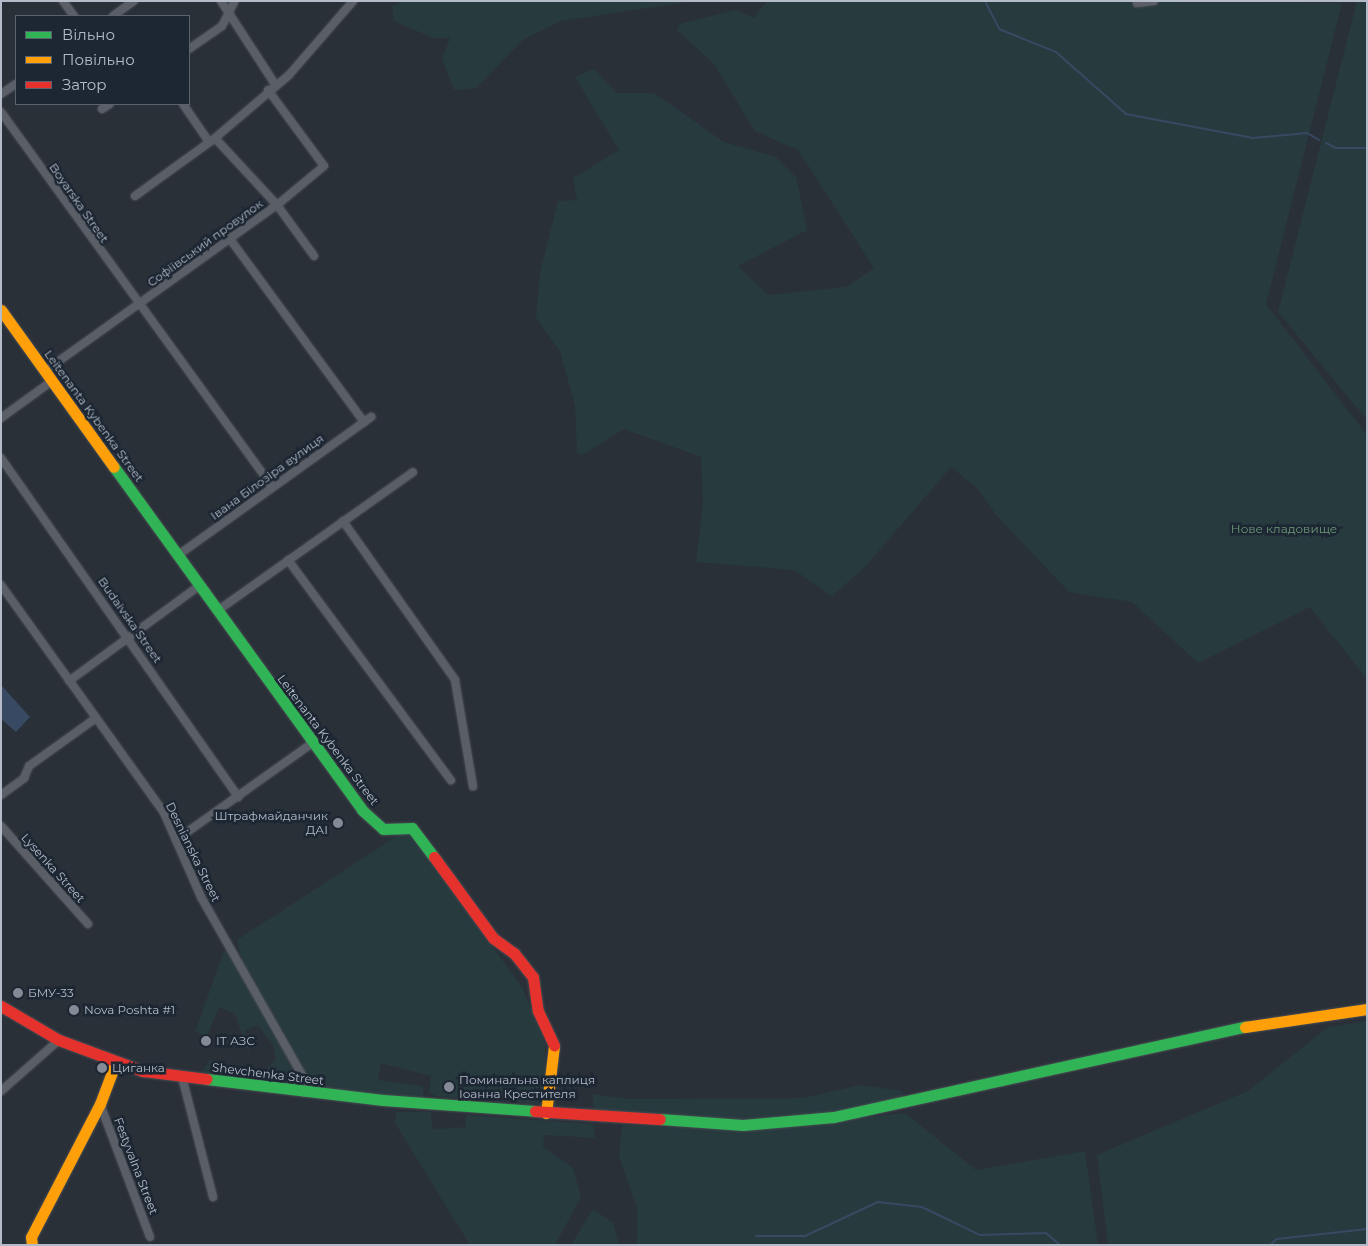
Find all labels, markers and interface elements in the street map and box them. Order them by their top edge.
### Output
legend [15,15,190,105]
text: Вільно [62,25,115,44]
text: Повільно [62,50,135,69]
text: Затор [62,75,107,94]
street label: Boyarska Street [46,160,112,246]
street label: Софіївський провулок [144,196,266,290]
street label: Leitenanta Kybenka Street [41,347,147,485]
street label: Івана Білозіра вулиця [208,431,326,523]
park label: Нове кладовище [1231,522,1337,536]
street label: Budaivska Street [95,574,165,666]
street label: Leitenanta Kybenka Street [274,672,382,808]
street label: Desnianska Street [163,800,223,904]
place label: Штрафмайданчик ДАІ [215,809,328,837]
marker: Штрафмайданчик ДАІ [332,817,344,829]
street label: Lysenka Street [18,830,88,906]
place label: БМУ-33 [28,986,74,1000]
marker: БМУ-33 [12,987,24,999]
place label: Nova Poshta #1 [84,1003,175,1017]
marker: Nova Poshta #1 [68,1004,80,1016]
place label: ІТ АЗС [216,1034,255,1048]
marker: ІТ АЗС [200,1035,212,1047]
street label: Shevchenka Street [211,1060,325,1088]
place label: Циганка [112,1061,165,1075]
marker: Циганка [96,1062,108,1074]
place label: Поминальна каплиця Іоанна Крестителя [459,1073,595,1101]
marker: Поминальна каплиця Іоанна Крестителя [443,1081,455,1093]
street label: Festyvalna Street [111,1116,161,1216]

